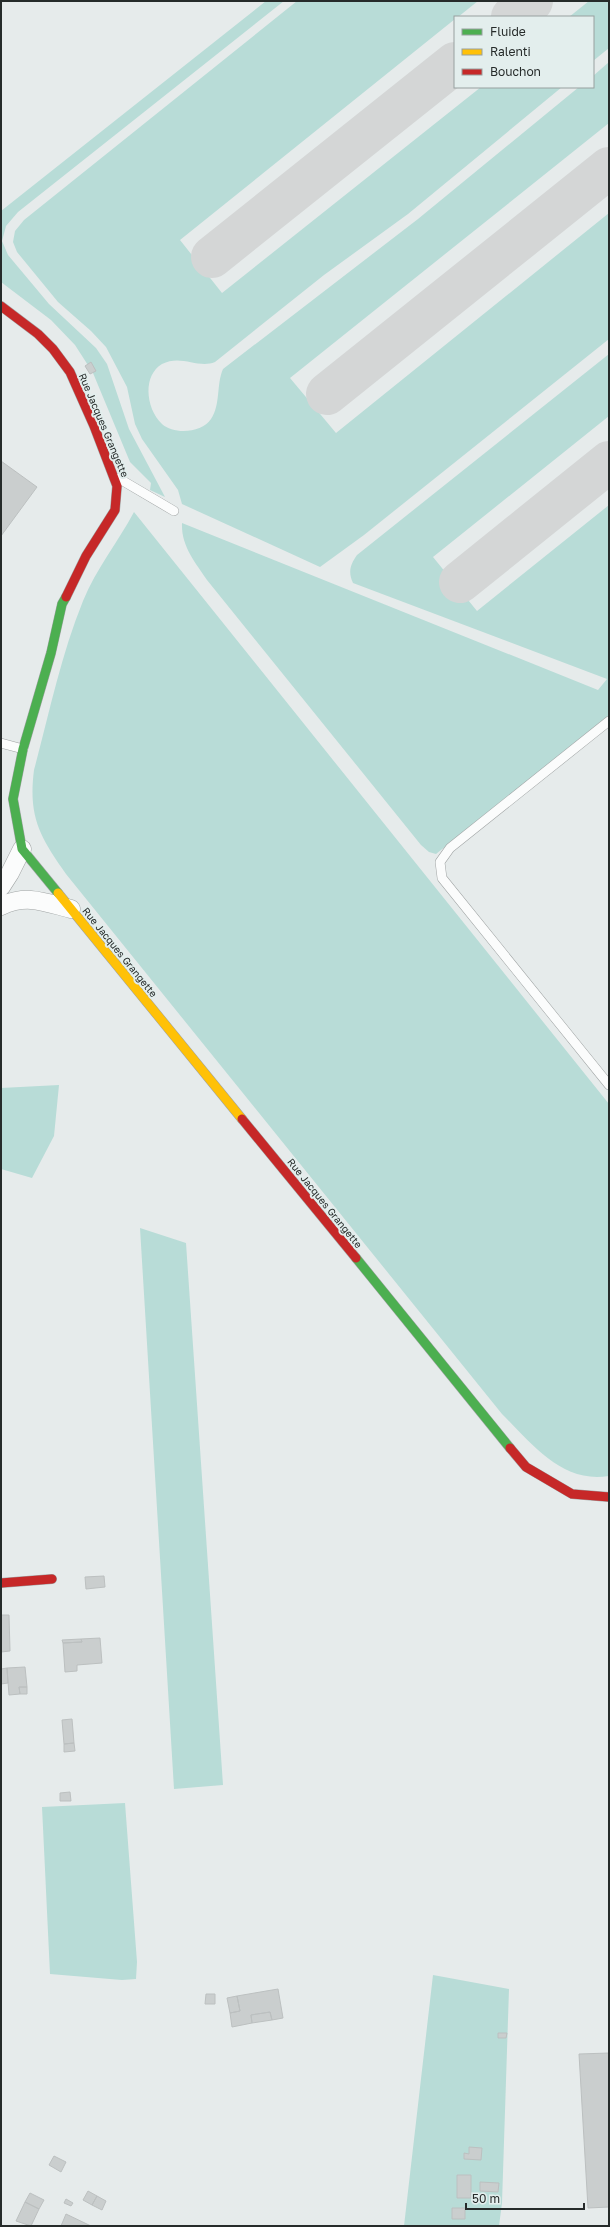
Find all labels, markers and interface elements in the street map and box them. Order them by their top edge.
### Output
legend [454,16,594,88]
text: Fluide [490,24,526,39]
text: Ralenti [490,44,531,59]
text: Bouchon [490,64,541,79]
street label: Rue Jacques Grangette [77,371,131,479]
street label: Rue Jacques Grangette [80,905,160,999]
street label: Rue Jacques Grangette [285,1156,365,1250]
scale bar [466,2185,584,2211]
text: 50 m [472,2191,500,2206]

